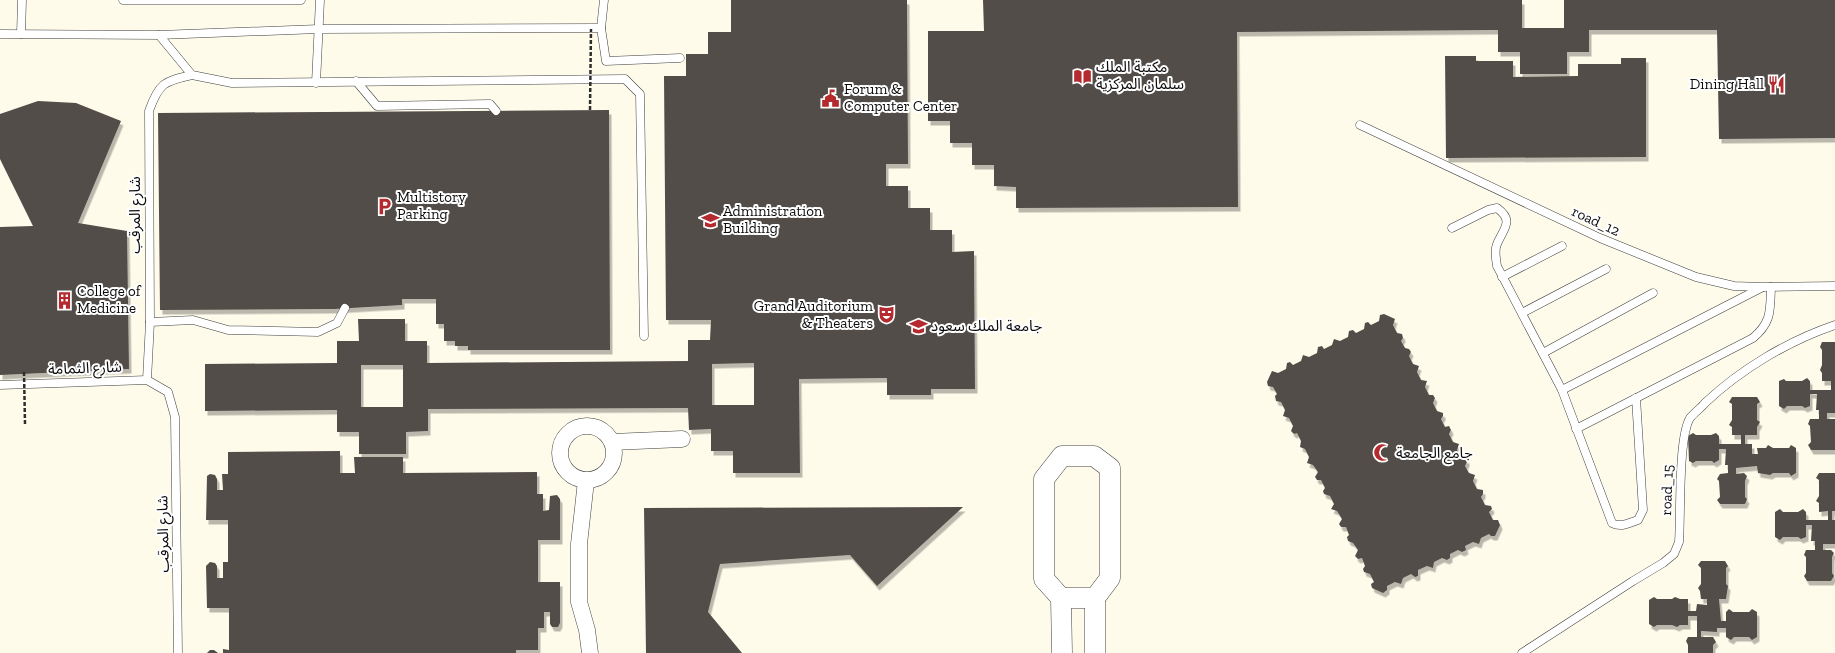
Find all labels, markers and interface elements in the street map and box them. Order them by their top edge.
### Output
place label: مكتبة الملك سلمان المركزية [1096,58,1184,93]
library icon: مكتبة الملك سلمان المركزية [1073,66,1093,86]
restaurant icon: Dining Hall [1767,74,1787,94]
place label: Dining Hall [1690,75,1764,93]
place label: Forum & Computer Center [844,80,957,115]
public building icon: Forum & Computer Center [821,88,841,108]
street label: شارع المرقب [126,176,147,254]
place label: Multistory Parking [397,188,466,223]
parking icon: Multistory Parking [374,196,394,216]
place label: Administration Building [723,202,823,237]
street label: road_12 [1569,202,1623,240]
school or university icon: Administration Building [700,210,720,230]
place label: College of Medicine [77,282,142,317]
building icon: College of Medicine [54,290,74,310]
place label: Grand Auditorium & Theaters [754,297,873,332]
theatre icon: Grand Auditorium & Theaters [876,305,896,325]
school or university icon: جامعة الملك سعود [908,316,928,336]
place label: جامعة الملك سعود [931,317,1042,335]
street label: شارع الثمامة [48,358,123,381]
mosque icon: جامع الجامعة [1373,443,1393,463]
place label: جامع الجامعة [1396,444,1473,465]
street label: road_15 [1657,464,1677,516]
street label: شارع المرقب [153,495,176,573]

